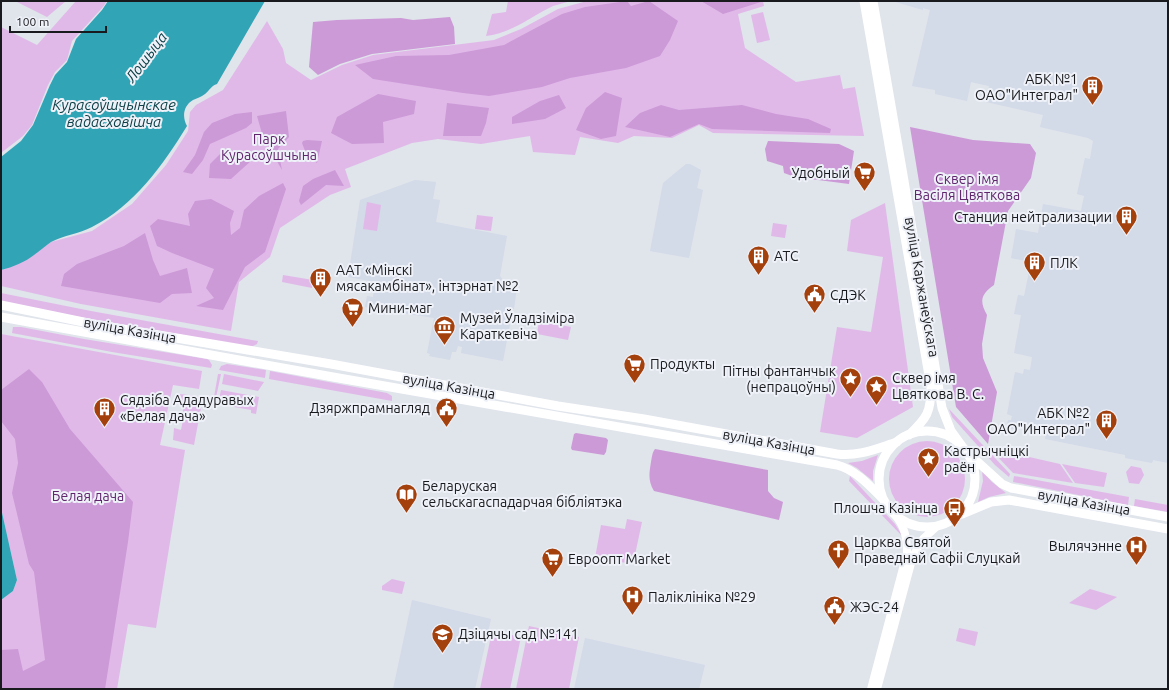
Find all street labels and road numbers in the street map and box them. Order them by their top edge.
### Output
street label: вуліца Каржанеўскага [902,216,942,358]
street label: вуліца Казінца [82,314,178,346]
street label: вуліца Казінца [401,370,497,402]
street label: вуліца Казінца [721,426,817,458]
street label: вуліца Казінца [1036,486,1132,518]

